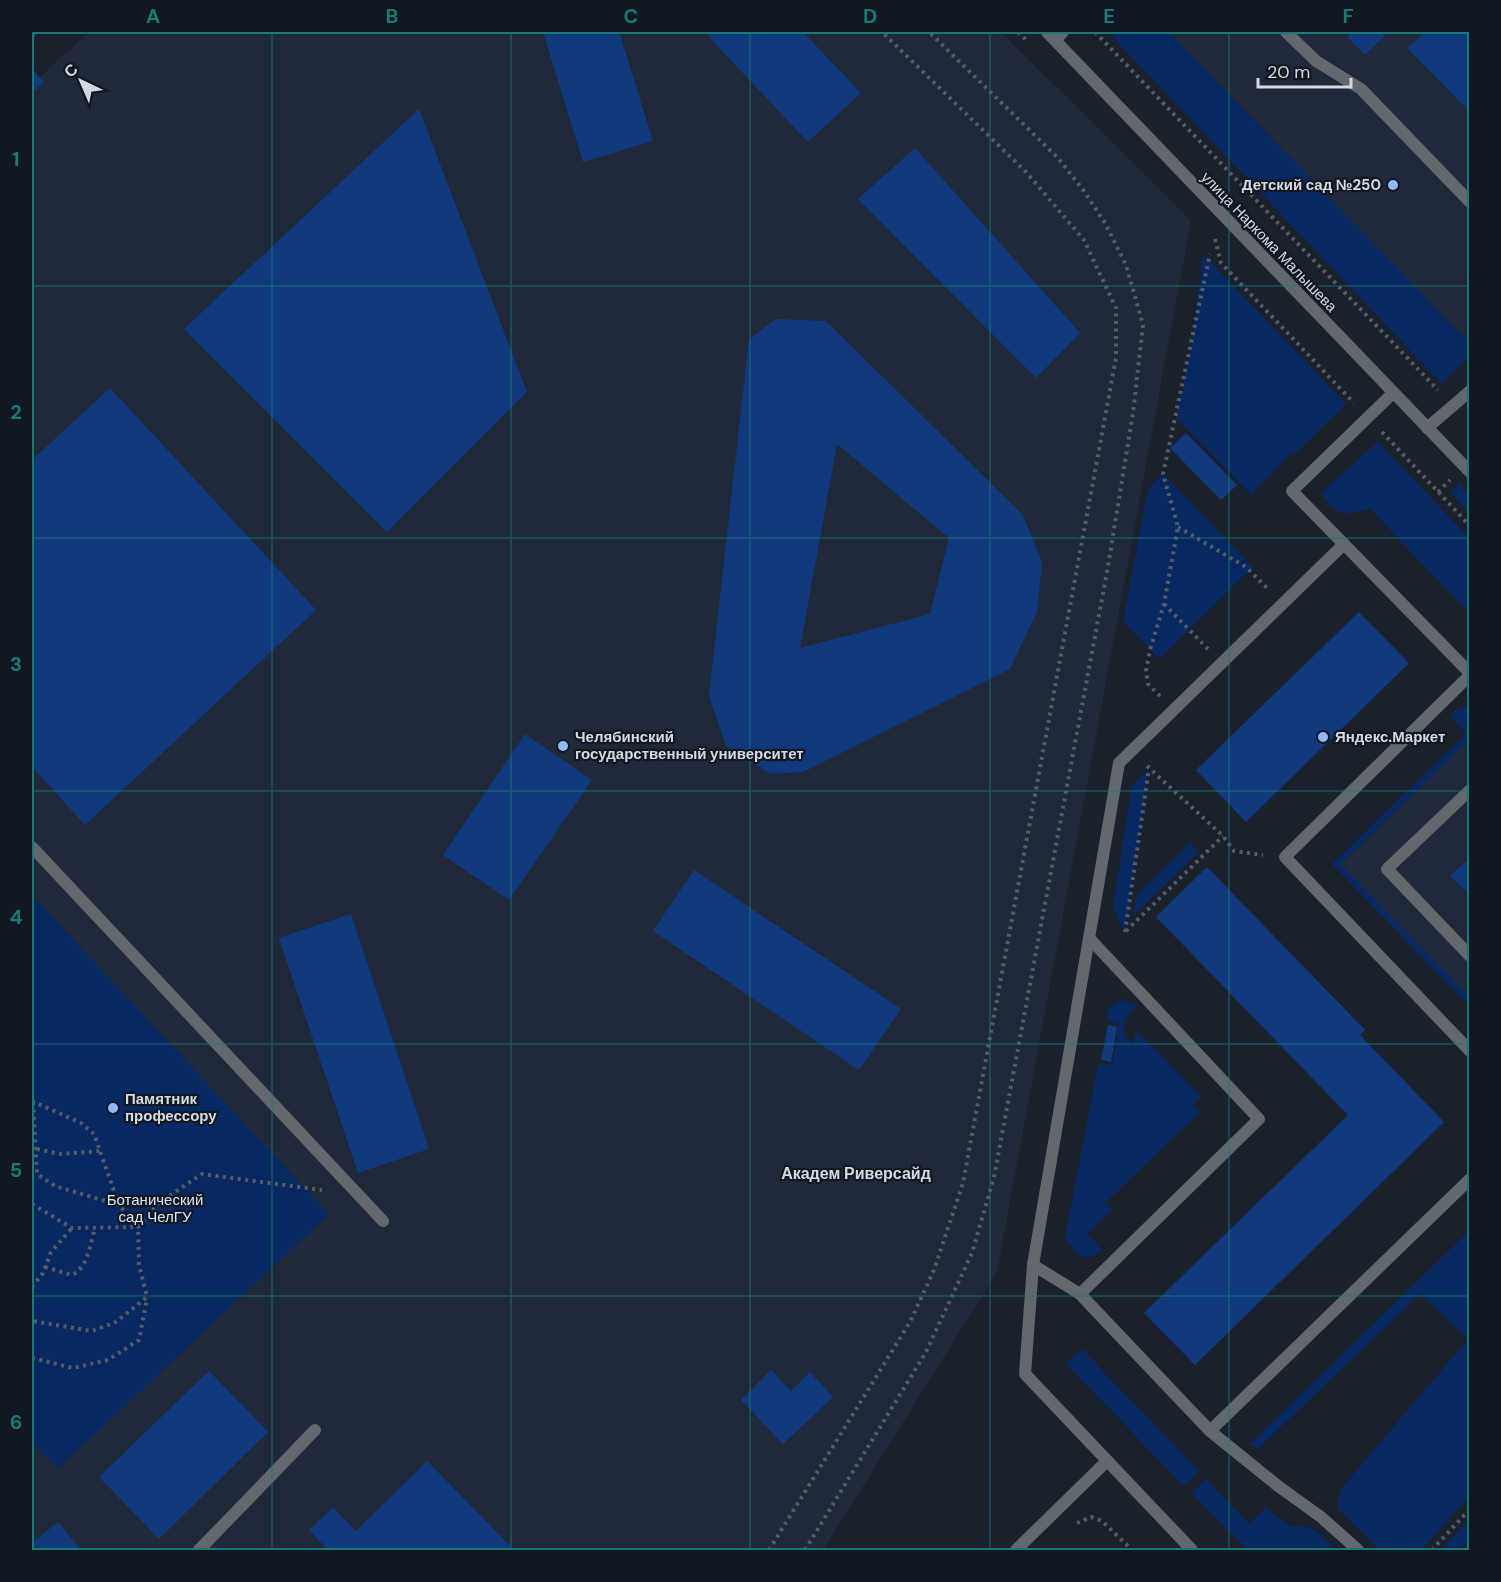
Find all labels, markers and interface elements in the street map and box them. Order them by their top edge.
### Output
text: A [146,3,160,29]
text: B [386,3,398,29]
text: C [624,3,638,29]
text: D [863,3,877,29]
text: E [1103,3,1115,29]
text: F [1342,3,1354,29]
north arrow [51,51,111,111]
scale bar [1258,51,1351,89]
text: С [59,59,83,82]
text: 20 m [1267,60,1310,84]
text: 1 [12,146,20,172]
street label: улица Наркома Малышева [1197,168,1342,317]
place label: Детский сад №250 [1242,175,1381,195]
marker: Детский сад №250 [1386,178,1400,192]
text: 2 [10,399,22,425]
text: 3 [10,651,22,677]
place label: Челябинский государственный университет [575,727,804,764]
place label: Яндекс.Маркет [1335,727,1445,747]
marker: Яндекс.Маркет [1316,730,1330,744]
marker: Челябинский государственный университет [556,739,570,753]
text: 4 [10,904,23,930]
place label: Памятник профессору [125,1089,217,1126]
marker: Памятник профессору [106,1101,120,1115]
text: 5 [10,1157,22,1183]
district label: Академ Риверсайд [781,1163,931,1184]
park label: Ботанический сад ЧелГУ [107,1190,203,1227]
text: 6 [10,1409,22,1435]

